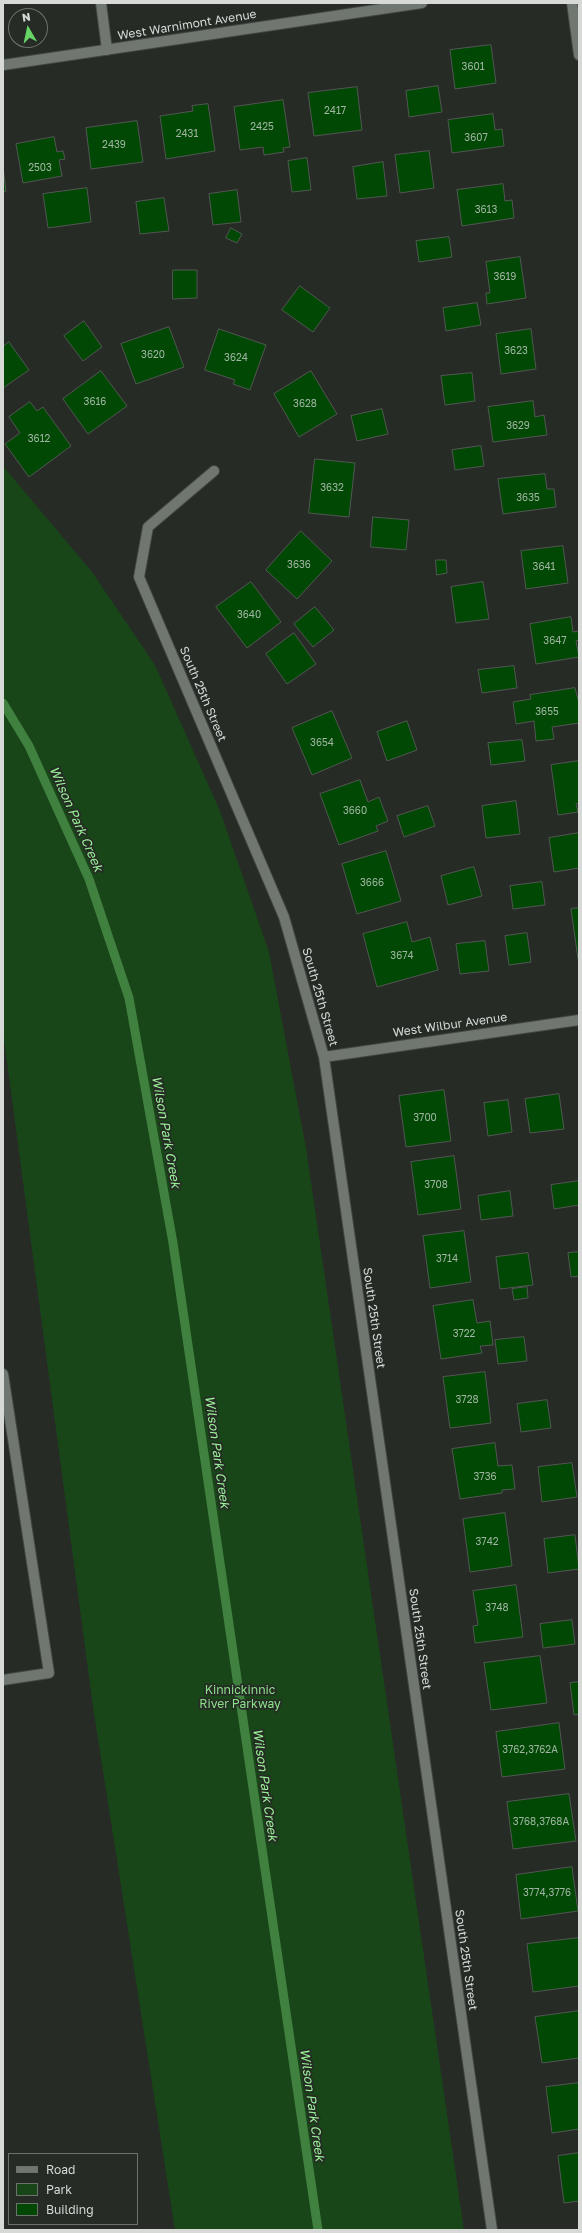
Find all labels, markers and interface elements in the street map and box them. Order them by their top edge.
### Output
street label: West Warnimont Avenue [116,7,258,43]
north arrow [8,8,48,48]
text: N [21,10,31,24]
house number: 3601 [462,61,484,73]
house number: 2417 [324,105,346,117]
house number: 2425 [250,121,274,133]
house number: 2431 [176,128,198,140]
house number: 3607 [464,132,488,144]
house number: 2439 [102,139,126,151]
house number: 2503 [28,162,52,174]
house number: 3613 [475,204,497,216]
house number: 3619 [494,271,516,283]
house number: 3623 [504,345,528,357]
house number: 3620 [141,349,165,361]
house number: 3624 [224,352,248,364]
house number: 3616 [84,396,106,408]
house number: 3628 [293,398,317,410]
house number: 3629 [506,420,530,432]
house number: 3612 [28,433,50,445]
house number: 3632 [320,482,344,494]
house number: 3635 [516,492,540,504]
house number: 3636 [287,559,311,571]
house number: 3641 [533,561,555,573]
house number: 3640 [237,609,261,621]
house number: 3647 [543,635,567,647]
street label: South 25th Street [176,644,230,744]
house number: 3655 [535,706,559,718]
house number: 3654 [310,737,334,749]
water label: Wilson Park Creek [46,764,106,874]
house number: 3660 [343,805,367,817]
house number: 3666 [360,877,384,889]
street label: South 25th Street [299,946,341,1048]
house number: 3674 [390,950,414,962]
street label: West Wilbur Avenue [392,1010,508,1040]
water label: Wilson Park Creek [148,1075,184,1189]
house number: 3700 [413,1112,437,1124]
house number: 3708 [424,1179,448,1191]
house number: 3714 [436,1253,458,1265]
street label: South 25th Street [360,1267,388,1369]
house number: 3722 [453,1328,475,1340]
house number: 3728 [455,1394,479,1406]
water label: Wilson Park Creek [201,1395,233,1509]
house number: 3736 [473,1471,497,1483]
house number: 3742 [475,1536,499,1548]
street label: South 25th Street [406,1588,434,1690]
house number: 3748 [485,1602,509,1614]
park label: Kinnickinnic River Parkway [199,1683,281,1711]
water label: Wilson Park Creek [249,1728,281,1842]
house number: 3762,3762A [502,1744,558,1756]
house number: 3768,3768A [513,1816,569,1828]
house number: 3774,3776 [523,1887,571,1899]
street label: South 25th Street [452,1909,480,2011]
water label: Wilson Park Creek [296,2048,328,2162]
legend [8,2153,138,2225]
text: Road [46,2162,75,2177]
text: Park [46,2182,72,2197]
text: Building [46,2202,94,2217]

